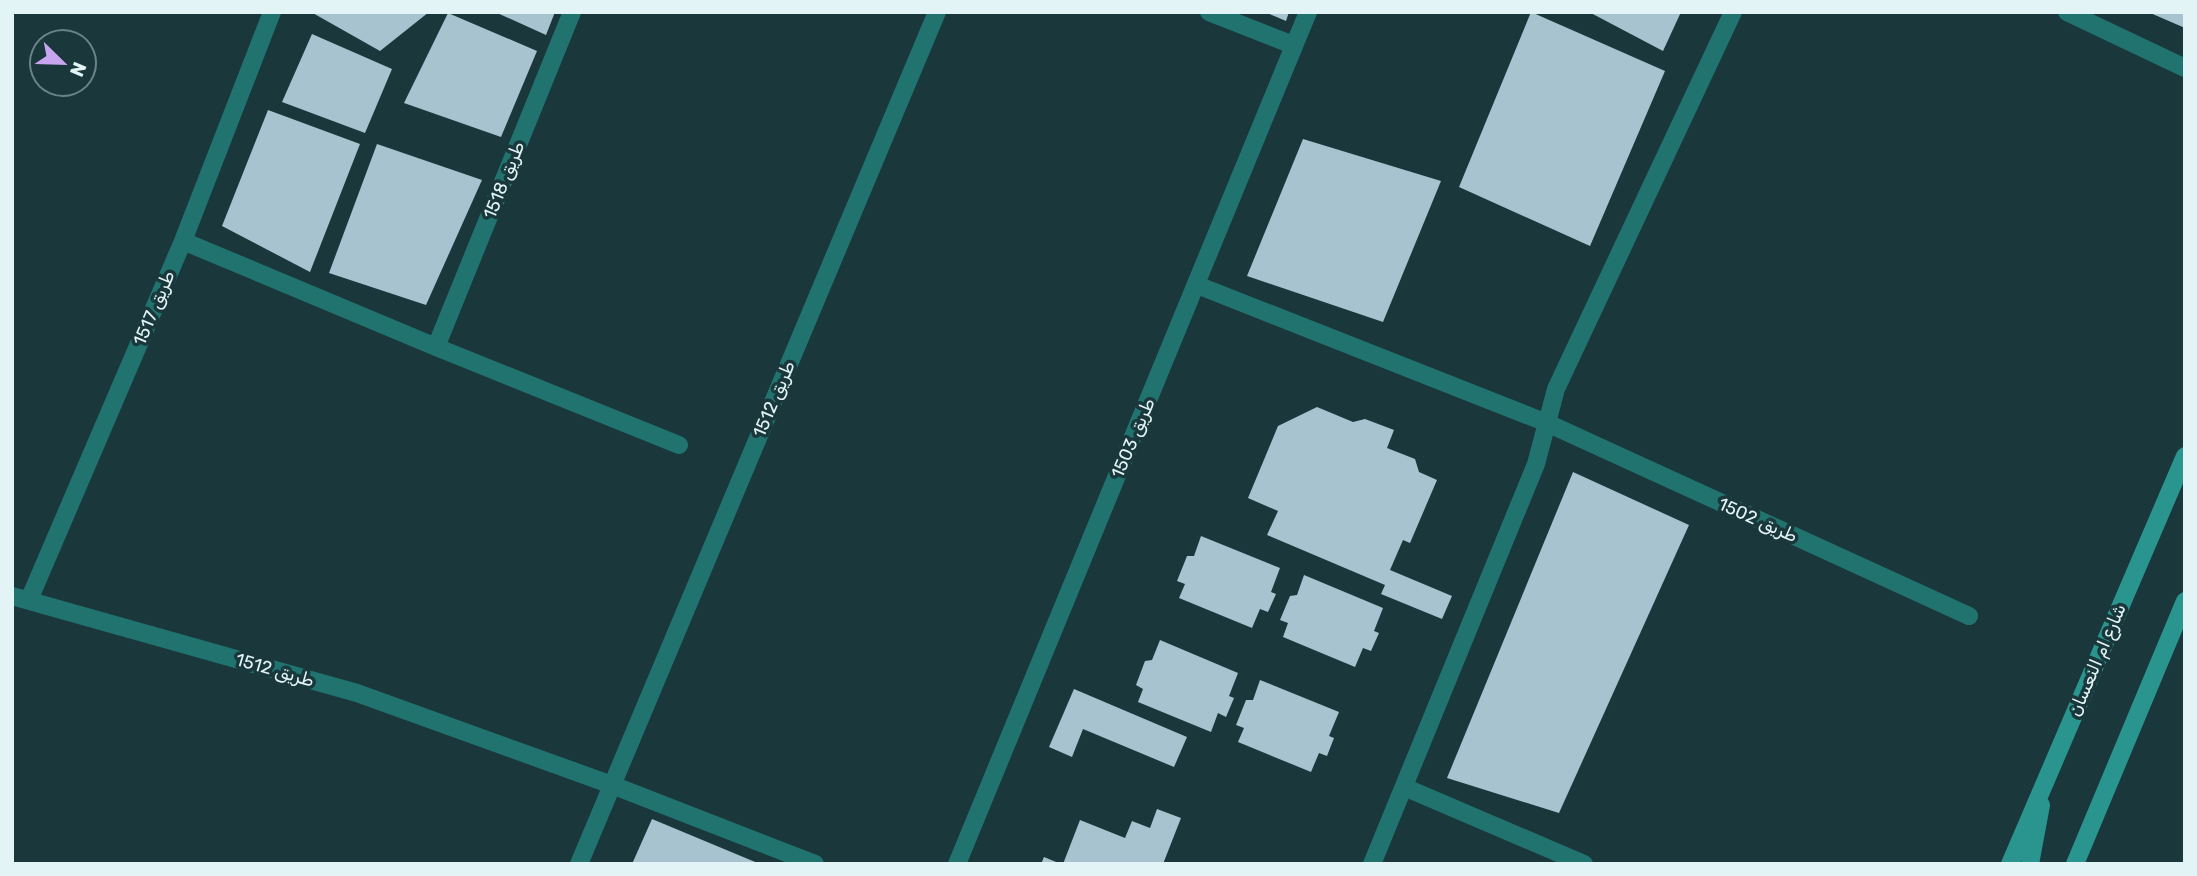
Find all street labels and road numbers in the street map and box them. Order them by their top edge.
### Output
street label: طريق 1518 [479,138,529,222]
street label: طريق 1517 [128,267,180,349]
street label: طريق 1512 [748,358,800,440]
street label: طريق 1503 [1106,395,1160,481]
street label: طريق 1502 [1715,493,1801,547]
street label: شارع ام النعسان [2063,600,2132,720]
street label: طريق 1512 [233,648,317,692]

